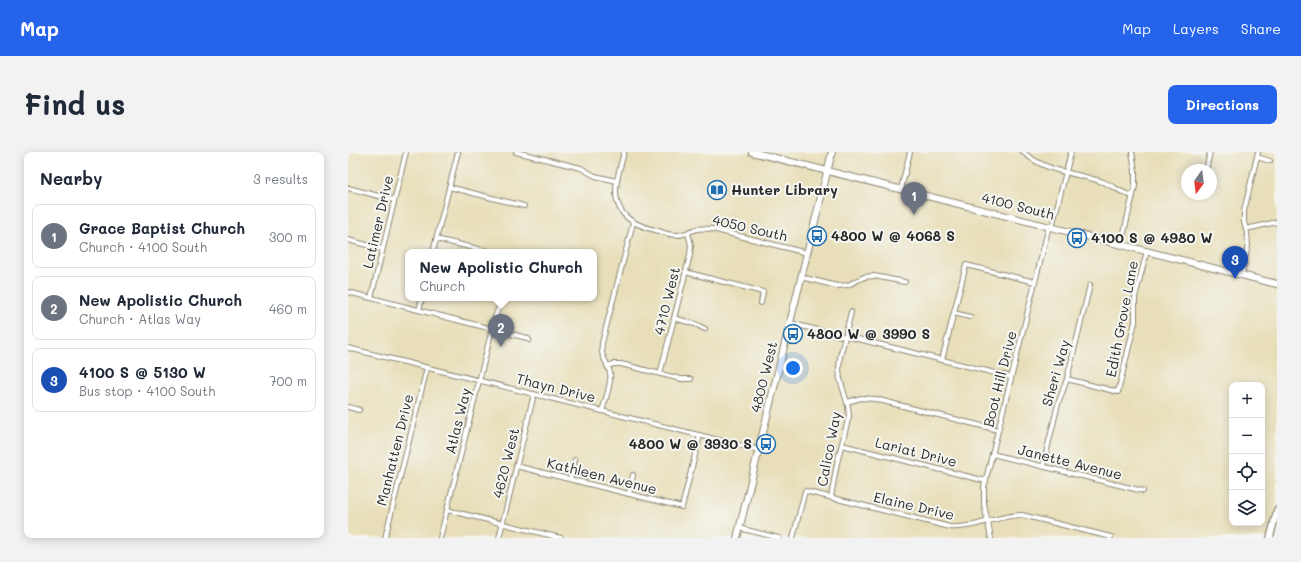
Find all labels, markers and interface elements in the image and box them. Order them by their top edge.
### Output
text: Map [20,16,59,41]
text: Map [1122,19,1151,38]
text: Layers [1173,19,1219,38]
text: Share [1241,19,1281,38]
button: Directions [1168,85,1277,124]
text: Find us [24,86,125,122]
north arrow [1181,164,1217,200]
text: Nearby [40,167,102,189]
text: 3 results [253,170,308,187]
street label: Latimer Drive [358,174,397,270]
library icon: Hunter Library [706,179,728,201]
place label: Hunter Library [731,180,838,199]
pin: 1 [901,182,927,215]
street label: 4100 South [980,187,1056,224]
street label: 4050 South [711,210,789,245]
text: Grace Baptist Church [79,218,245,238]
bus stop icon: 4800 W @ 4068 S [806,225,828,247]
place label: 4800 W @ 4068 S [831,226,955,245]
bus stop icon: 4100 S @ 4980 W [1066,227,1088,249]
text: 1 [51,228,57,245]
text: 300 m [269,228,307,245]
place label: 4100 S @ 4980 W [1091,228,1213,247]
text: Church · 4100 South [79,238,207,255]
pin: 3 [1222,246,1248,279]
popup [405,249,597,301]
text: New Apolistic Church [419,257,583,277]
street label: Edith Grove Lane [1101,259,1142,379]
street label: 4710 West [649,265,684,337]
text: Church [419,277,465,294]
text: New Apolistic Church [79,290,242,310]
text: 2 [50,300,58,317]
text: 460 m [269,300,307,317]
text: Church · Atlas Way [79,310,201,327]
pin: 2 [488,314,514,347]
bus stop icon: 4800 W @ 3990 S [782,323,804,345]
place label: 4800 W @ 3990 S [807,324,930,343]
street label: Boot Hill Drive [978,329,1021,429]
street label: Sheri Way [1037,337,1074,408]
street label: 4800 West [746,339,781,414]
your location [783,358,803,378]
text: 4100 S @ 5130 W [79,362,206,382]
street label: Thayn Drive [515,369,598,407]
text: 3 [50,372,58,389]
text: 700 m [269,372,307,389]
text: Bus stop · 4100 South [79,382,215,399]
map controls [1229,382,1265,526]
button: + [1229,382,1265,418]
street label: Atlas Way [440,386,475,456]
street label: Manhatten Drive [371,392,418,508]
street label: Calico Way [812,410,845,488]
button: − [1229,418,1265,454]
street label: 4620 West [488,426,523,500]
street label: Lariat Drive [873,432,959,471]
bus stop icon: 4800 W @ 3930 S [755,433,777,455]
place label: 4800 W @ 3930 S [629,434,752,453]
street label: Janette Avenue [1016,439,1124,484]
street label: Kathleen Avenue [545,453,659,498]
button: locate [1229,454,1265,490]
street label: Elaine Drive [872,487,956,524]
button: layers [1229,490,1265,526]

